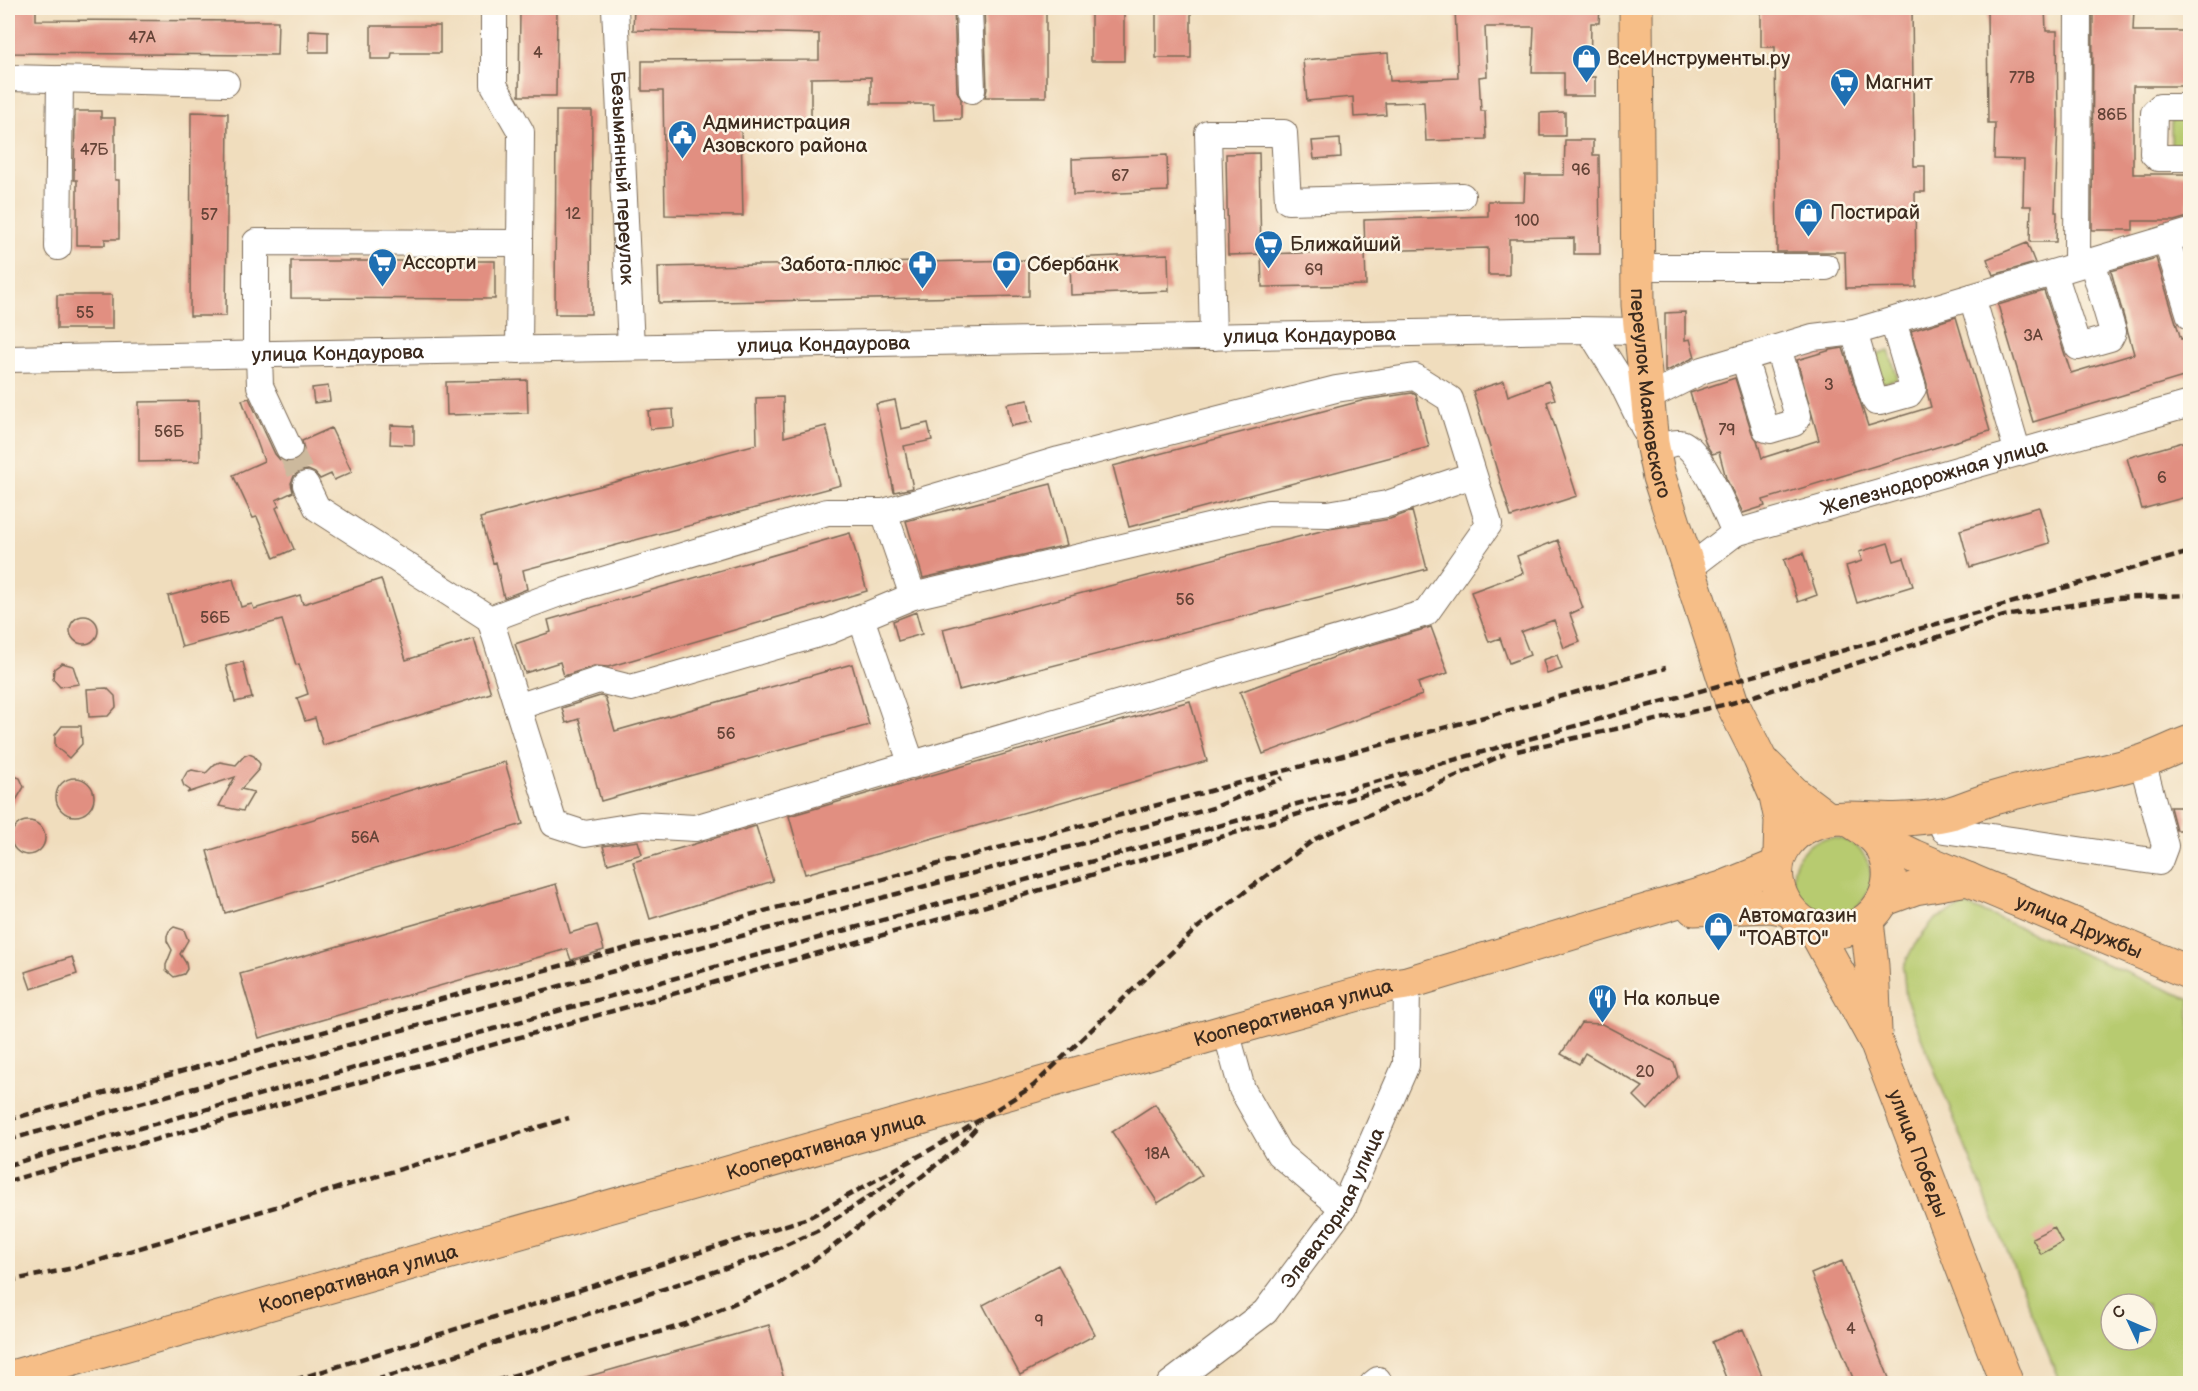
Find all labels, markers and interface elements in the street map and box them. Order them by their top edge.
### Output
house number: 47А [128,29,156,48]
shop icon: ВсеИнструменты.ру [1570,42,1602,84]
house number: 4 [533,44,543,63]
place label: ВсеИнструменты.ру [1607,47,1790,71]
supermarket icon: Магнит [1828,66,1860,108]
house number: 77В [2009,69,2035,88]
street label: Безымянный переулок [605,70,639,286]
place label: Магнит [1865,71,1934,95]
house number: 86Б [2097,106,2128,125]
place label: Администрация Азовского района [702,111,868,158]
public building icon: Администрация Азовского района [666,118,698,160]
house number: 47Б [80,141,109,160]
house number: 96 [1571,161,1591,180]
house number: 67 [1111,167,1129,186]
shop icon: Постирай [1793,196,1825,238]
place label: Постирай [1830,201,1920,225]
house number: 12 [565,205,581,224]
house number: 57 [200,206,218,225]
house number: 100 [1514,212,1540,231]
supermarket icon: Ближайший [1253,228,1285,270]
place label: Ближайший [1290,233,1401,257]
supermarket icon: Ассорти [366,246,398,288]
pharmacy icon: Забота-плюс [906,248,938,290]
bank icon: Сбербанк [990,248,1022,290]
place label: Ассорти [402,251,477,275]
place label: Забота-плюс [781,253,901,277]
place label: Сбербанк [1027,253,1119,277]
house number: 69 [1304,261,1324,280]
street label: переулок Маяковского [1625,288,1676,501]
house number: 55 [76,304,94,323]
street label: улица Кондаурова [1223,322,1397,350]
house number: 3А [2023,327,2043,346]
street label: улица Кондаурова [737,331,911,358]
street label: улица Кондаурова [251,340,425,367]
house number: 3 [1824,376,1834,395]
house number: 79 [1718,421,1736,440]
house number: 56Б [154,423,185,442]
street label: Железнодорожная улица [1818,434,2051,521]
house number: 6 [2157,469,2167,488]
house number: 56 [1176,591,1195,610]
house number: 56Б [200,609,231,628]
house number: 56 [717,725,736,744]
house number: 56А [351,829,380,848]
street label: улица Дружбы [2012,890,2146,964]
place label: Автомагазин "ТОАВТО" [1738,904,1857,951]
shop icon: Автомагазин "ТОАВТО" [1702,910,1734,952]
street label: Кооперативная улица [1191,974,1396,1053]
restaurant icon: На кольце [1586,982,1618,1024]
place label: На кольце [1623,987,1720,1011]
house number: 20 [1636,1063,1654,1082]
street label: улица Победы [1882,1086,1953,1221]
street label: Кооперативная улица [724,1106,928,1186]
street label: Элеваторная улица [1276,1124,1390,1294]
house number: 18А [1144,1145,1170,1164]
street label: Кооперативная улица [256,1239,461,1319]
north arrow [2099,1292,2159,1352]
text: С [2109,1302,2130,1323]
house number: 9 [1034,1312,1044,1331]
house number: 4 [1846,1320,1856,1339]

